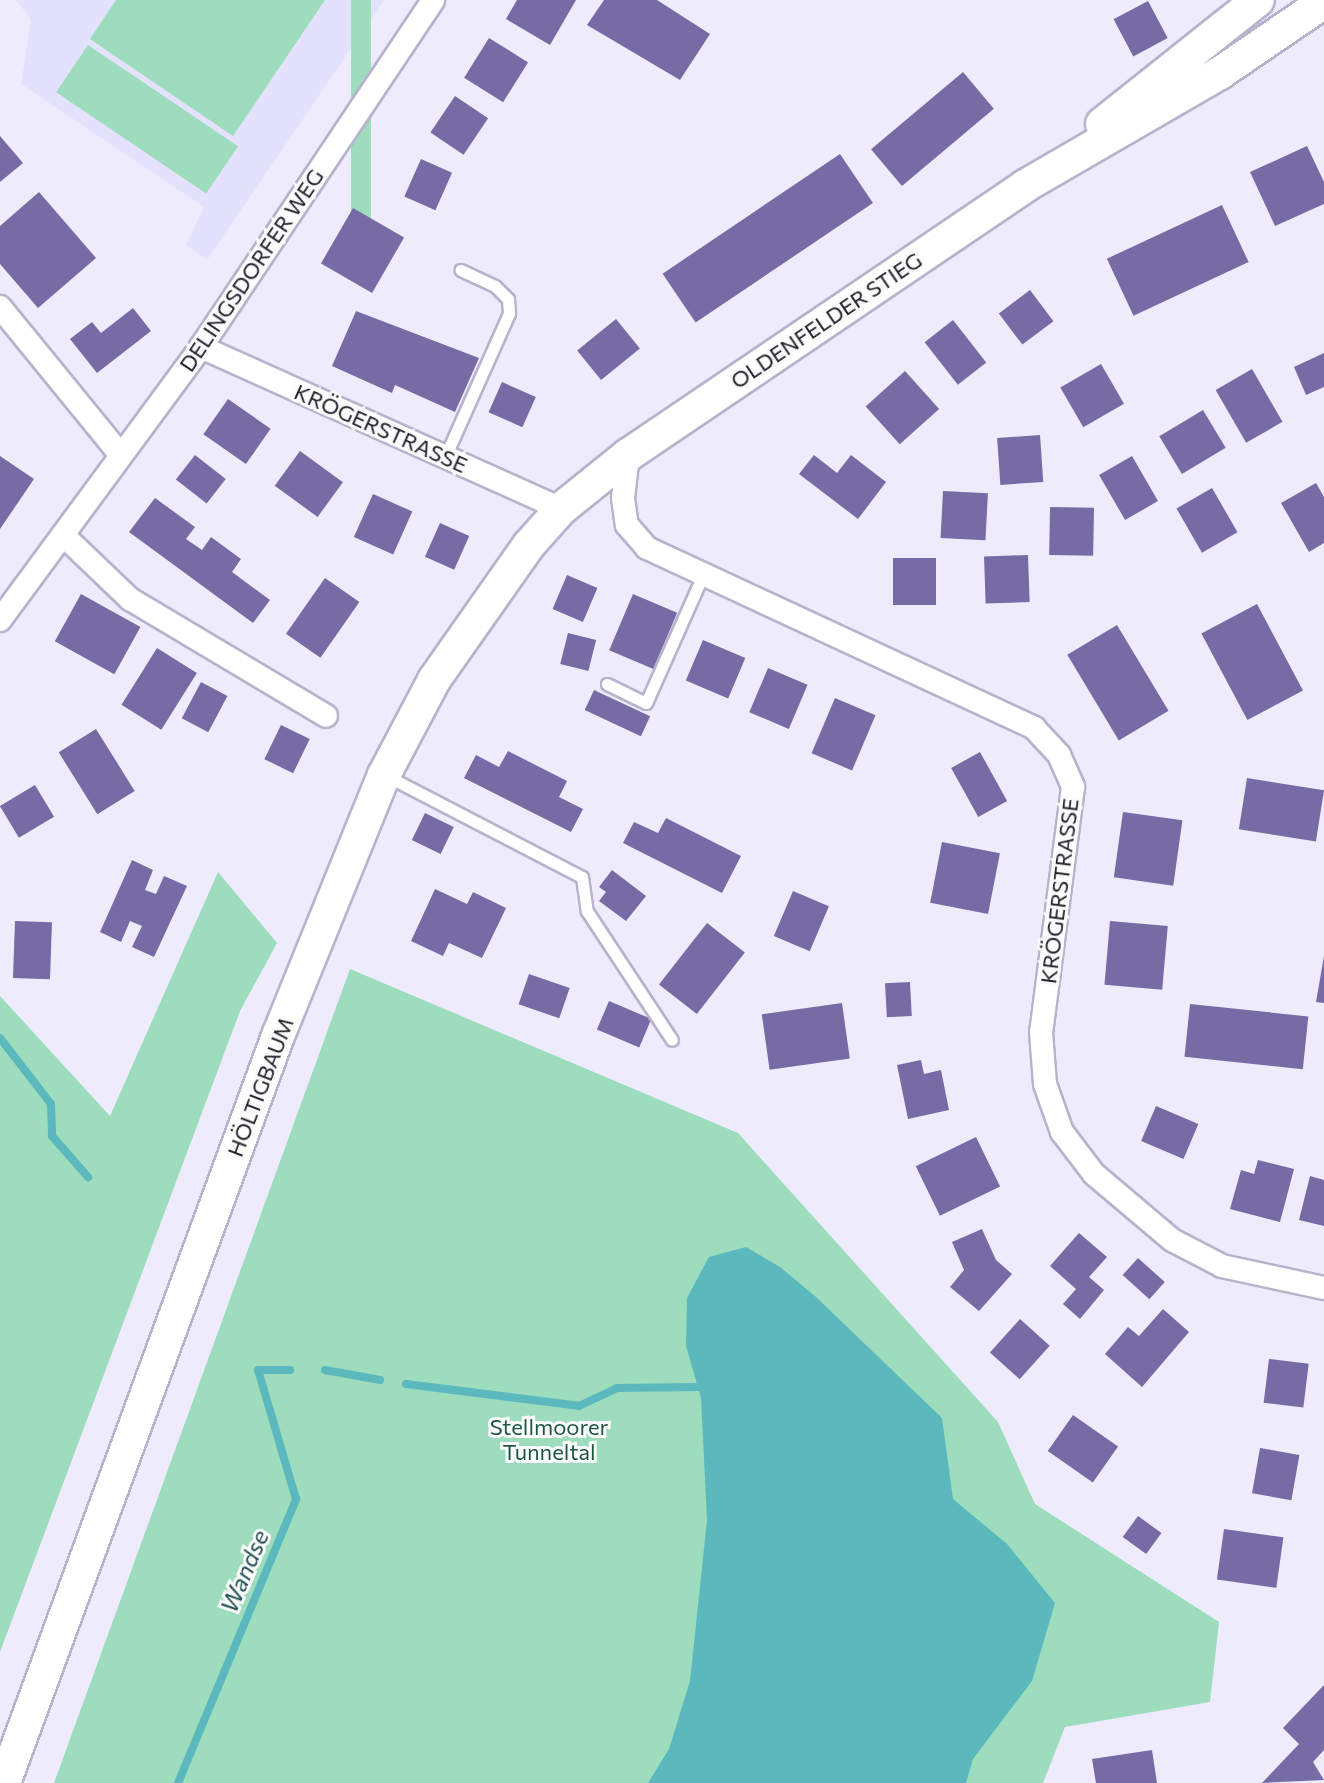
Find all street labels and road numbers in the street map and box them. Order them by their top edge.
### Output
street label: DELINGSDORFER WEG [173,164,329,376]
street label: OLDENFELDER STIEG [725,246,927,394]
street label: KRÖGERSTRASSE [290,378,472,478]
street label: KRÖGERSTRASSE [1035,797,1083,985]
street label: HÖLTIGBAUM [221,1014,299,1160]

